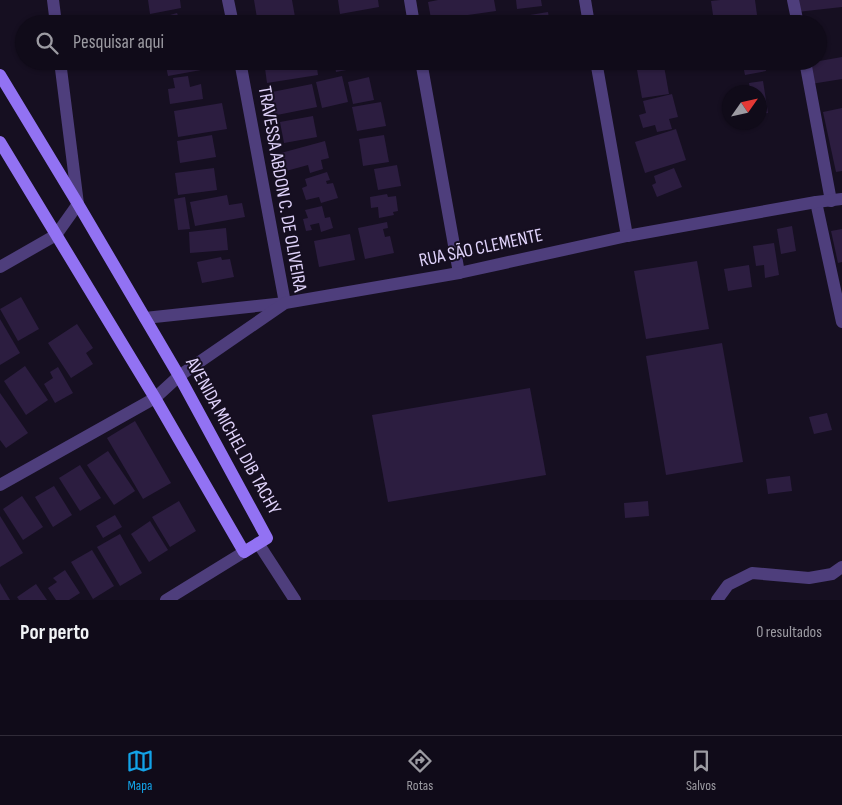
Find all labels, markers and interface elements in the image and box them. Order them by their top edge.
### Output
search box [15,15,827,70]
icon: search [33,29,61,57]
text: Pesquisar aqui [73,31,164,54]
street label: TRAVESSA ABDON C. DE OLIVEIRA [253,84,312,295]
north arrow [722,85,767,130]
street label: RUA SÃO CLEMENTE [417,224,545,272]
street label: AVENIDA MICHEL DIB TACHY [180,353,286,519]
text: Por perto [20,620,89,645]
text: 0 resultados [756,623,822,642]
tab: Mapa [126,747,154,794]
tab: Rotas [406,747,434,794]
tab: Salvos [686,747,716,794]

